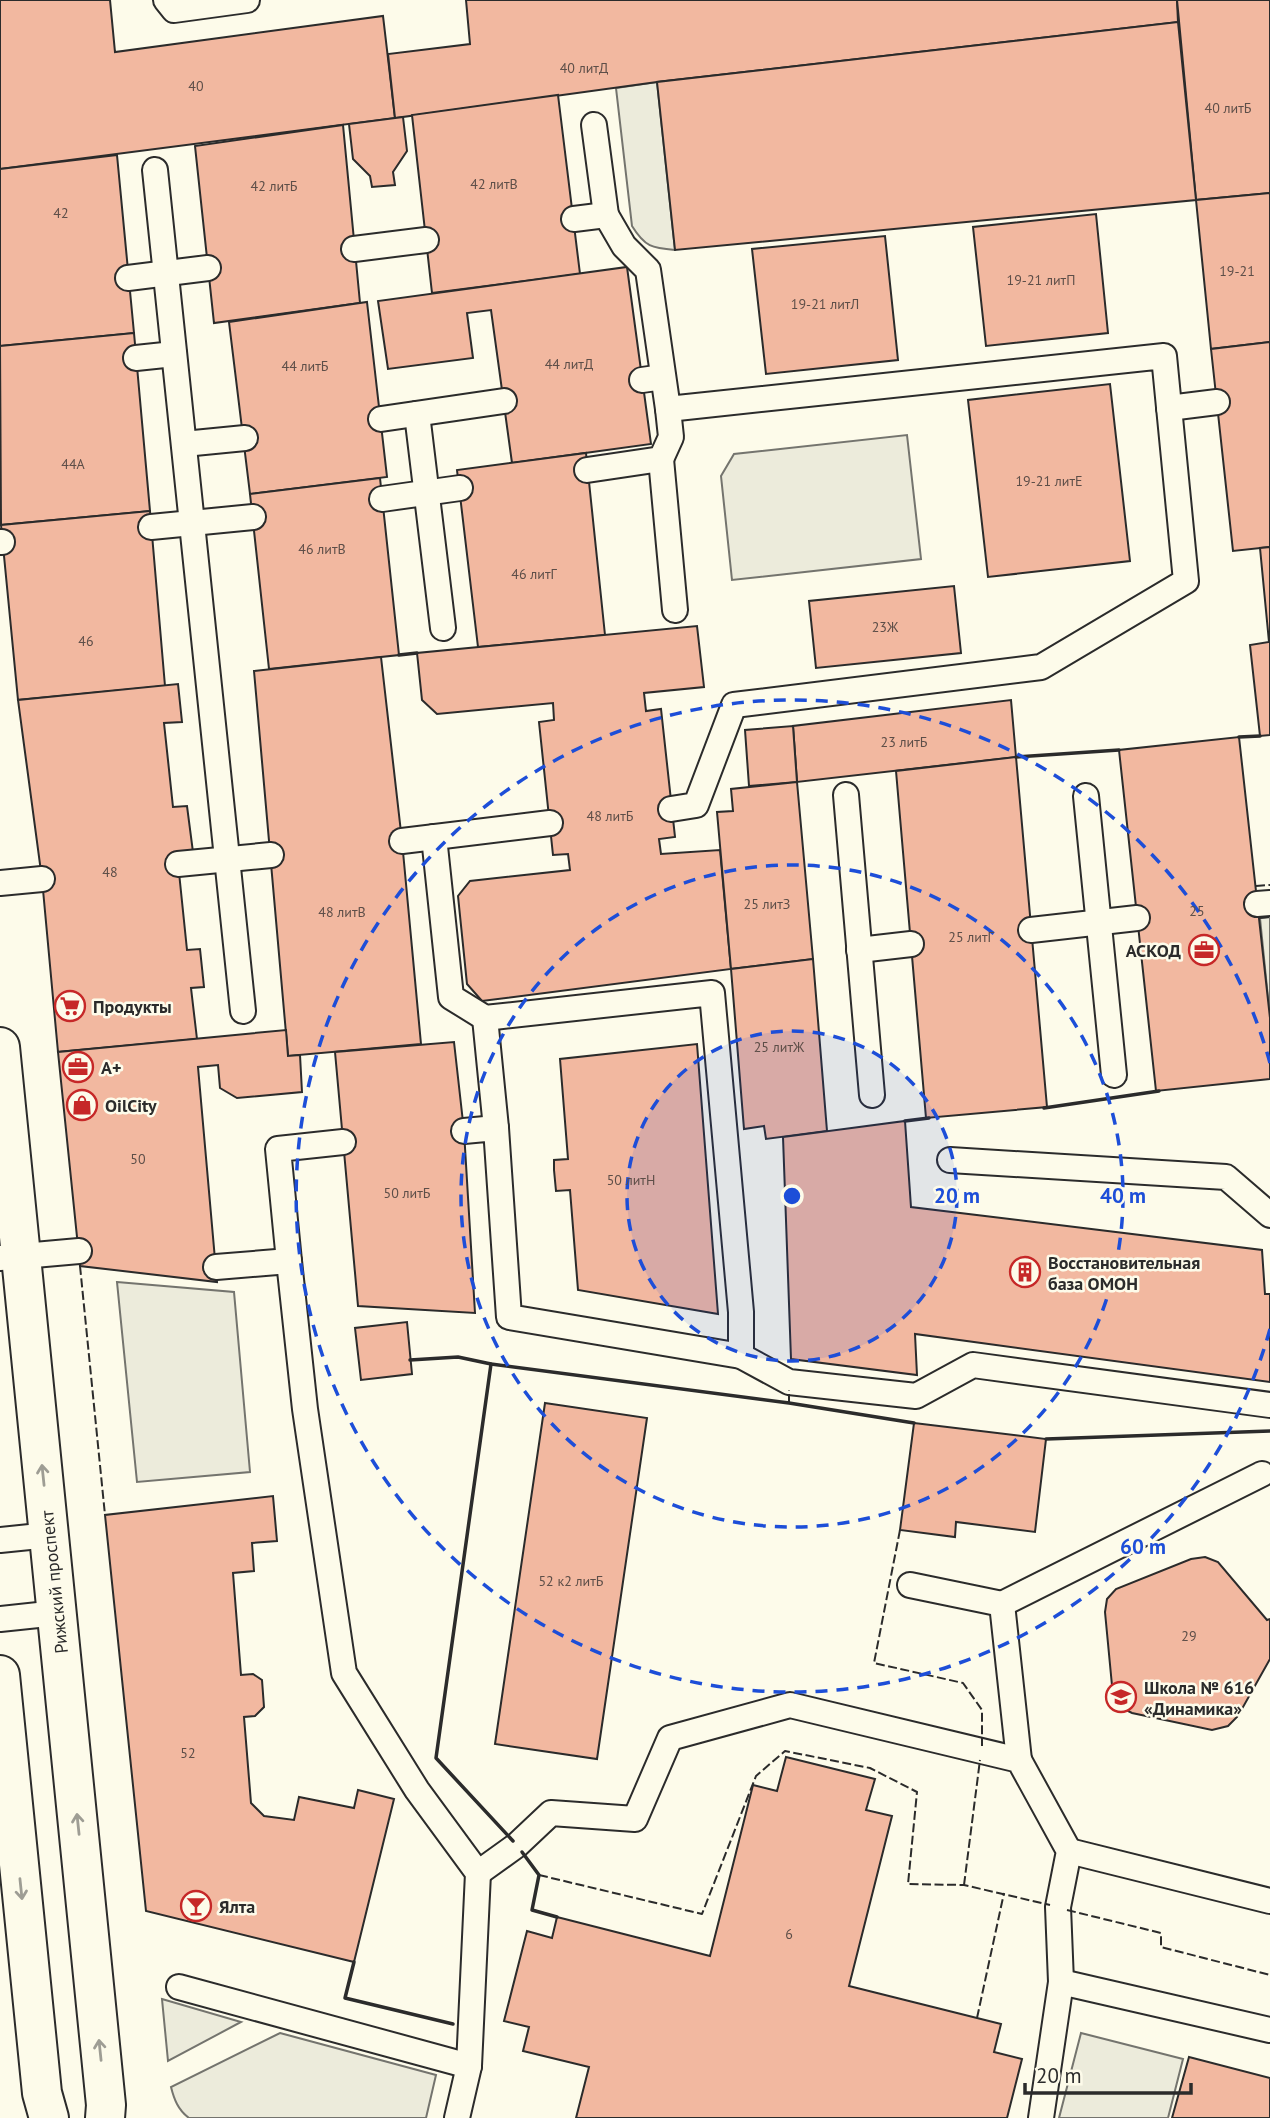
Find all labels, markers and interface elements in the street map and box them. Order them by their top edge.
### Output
house number: 40 литД [560,59,608,77]
house number: 40 [188,77,204,95]
house number: 40 литБ [1205,99,1252,117]
house number: 42 литВ [470,175,518,193]
house number: 42 литБ [251,177,298,195]
house number: 42 [53,204,69,222]
house number: 19-21 [1219,262,1255,280]
house number: 19-21 литП [1007,271,1075,289]
house number: 19-21 литЛ [791,295,859,313]
house number: 44 литД [545,355,593,373]
house number: 44 литБ [282,357,329,375]
house number: 44А [61,455,86,473]
house number: 19-21 литЕ [1015,472,1083,490]
house number: 46 литВ [298,540,346,558]
house number: 46 литГ [511,565,558,583]
house number: 23Ж [872,618,899,636]
house number: 46 [78,632,94,650]
house number: 23 литБ [881,733,928,751]
house number: 48 литБ [587,807,634,825]
house number: 48 [102,863,118,881]
house number: 25 литЗ [744,895,790,913]
house number: 25 [1189,902,1205,920]
house number: 48 литВ [318,903,366,921]
house number: 25 литГ [948,928,995,946]
office icon: АСКОД [1187,933,1221,967]
place label: АСКОД [1126,939,1182,962]
supermarket icon: Продукты [53,989,87,1023]
place label: Продукты [93,995,172,1018]
house number: 25 литЖ [754,1038,805,1056]
office icon: А+ [61,1050,95,1084]
place label: А+ [101,1056,121,1079]
shop icon: OilCity [65,1088,99,1122]
place label: OilCity [105,1094,157,1117]
house number: 50 [130,1150,146,1168]
house number: 50 литН [607,1171,655,1189]
text: 20 m [934,1182,980,1209]
text: 40 m [1100,1182,1146,1209]
house number: 50 литБ [384,1184,431,1202]
centre of rings [780,1184,804,1208]
place label: Восстановительная база ОМОН [1048,1251,1200,1295]
building icon: Восстановительная база ОМОН [1008,1255,1042,1289]
one-way arrow [36,1465,49,1487]
street label: Рижский проспект [35,1508,73,1655]
text: 60 m [1120,1533,1166,1560]
house number: 52 к2 литБ [538,1572,604,1590]
house number: 29 [1181,1627,1197,1645]
place label: Школа № 616 «Динамика» [1144,1676,1254,1720]
school or university icon: Школа № 616 «Динамика» [1104,1680,1138,1714]
house number: 52 [180,1744,196,1762]
one-way arrow [71,1813,84,1835]
one-way arrow [15,1877,28,1900]
bar icon: Ялта [179,1889,213,1923]
place label: Ялта [219,1895,255,1918]
house number: 6 [785,1925,793,1943]
one-way arrow [93,2039,106,2062]
scale bar [1025,2052,1191,2096]
text: 20 m [1036,2062,1082,2089]

